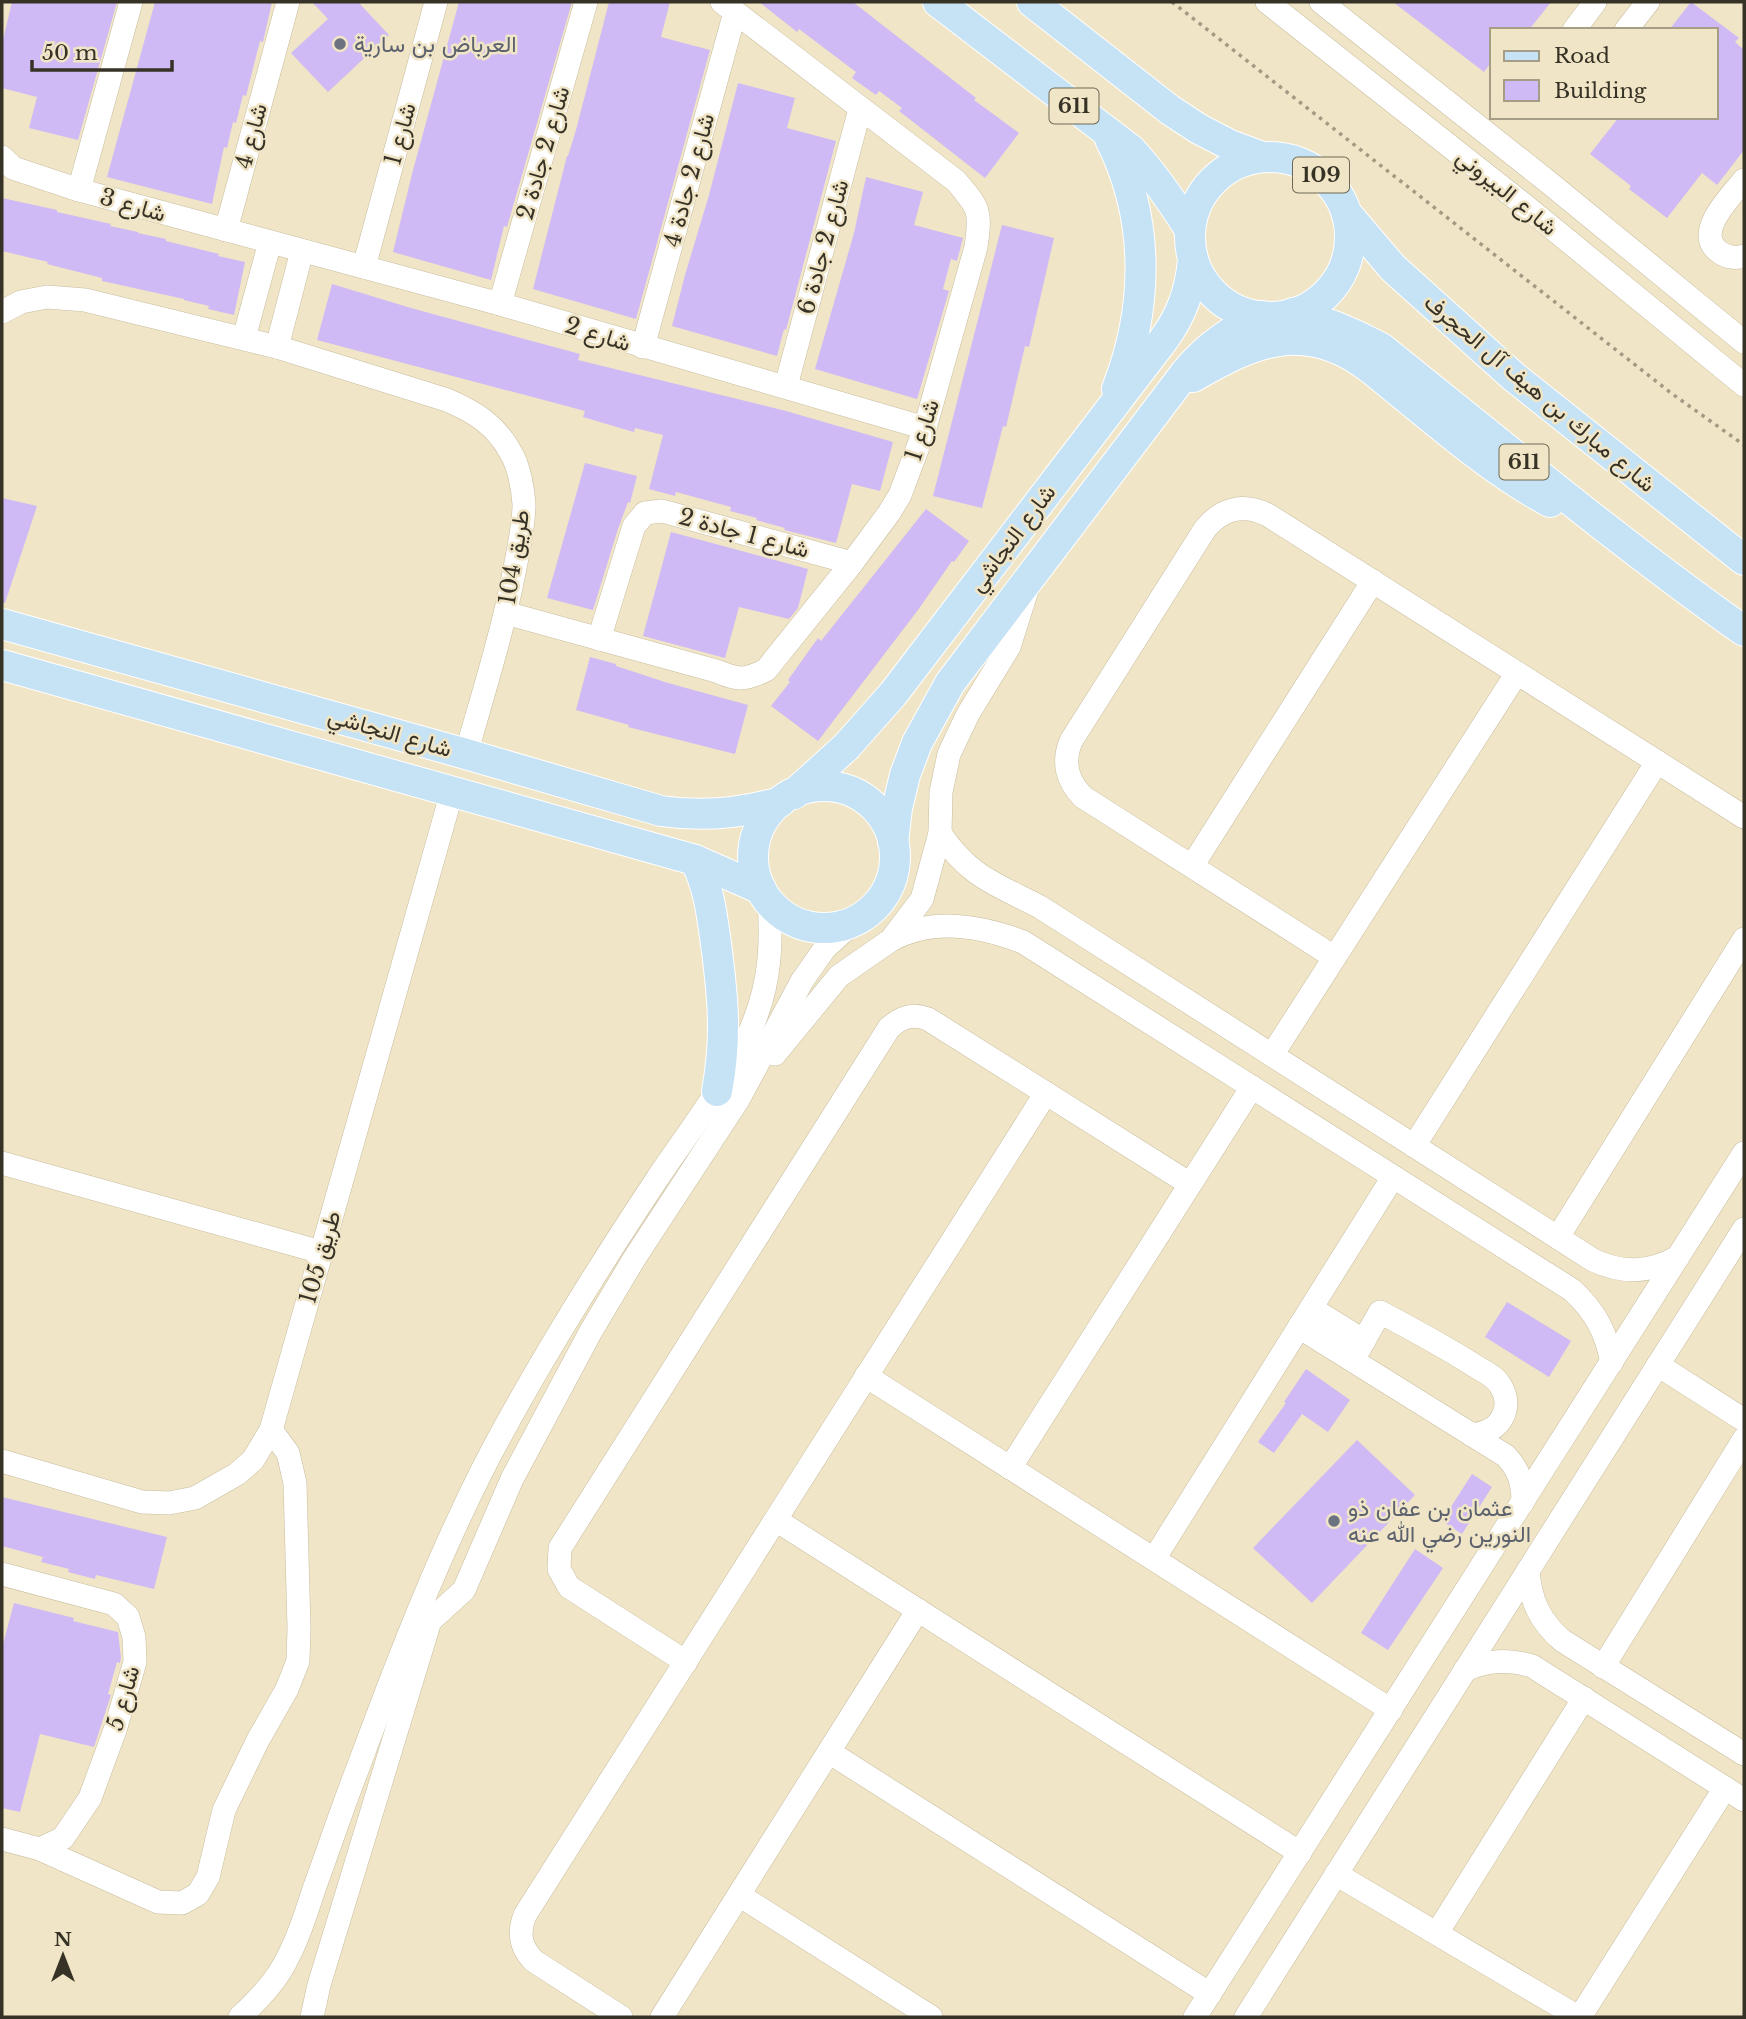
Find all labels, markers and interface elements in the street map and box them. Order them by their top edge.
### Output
scale bar [32,28,172,72]
legend [1490,28,1718,119]
place label: العرباض بن سارية [354,30,517,59]
marker: العرباض بن سارية [332,36,348,52]
text: 50 m [42,40,98,66]
text: Road [1554,43,1610,69]
text: Building [1554,78,1647,104]
street label: شارع 2 جادة 2 [511,83,577,224]
road number: 611 [1050,88,1098,124]
street label: شارع 4 [229,100,275,172]
street label: شارع 1 [378,100,424,169]
street label: شارع 2 جادة 4 [658,110,722,250]
street label: شارع البيروني [1448,143,1563,245]
road number: 109 [1293,158,1349,192]
street label: شارع 2 جادة 6 [792,177,856,318]
street label: شارع 3 [96,182,169,230]
street label: شارع مبارك بن هيف آل الحجرف [1417,288,1661,500]
street label: شارع 2 [561,311,634,359]
street label: شارع 1 [899,396,947,465]
road number: 611 [1500,444,1548,480]
street label: شارع النجاشي [963,479,1065,600]
street label: شارع 1 جادة 2 [675,502,812,566]
street label: طريق 104 [493,508,536,607]
street label: شارع النجاشي [324,701,455,768]
street label: طريق 105 [293,1207,348,1307]
place label: عثمان بن عفان ذو النورين رضي الله عنه [1348,1494,1531,1553]
marker: عثمان بن عفان ذو النورين رضي الله عنه [1326,1513,1342,1529]
street label: شارع 5 [100,1662,147,1734]
north arrow [28,1921,98,1991]
text: N [54,1928,72,1951]

